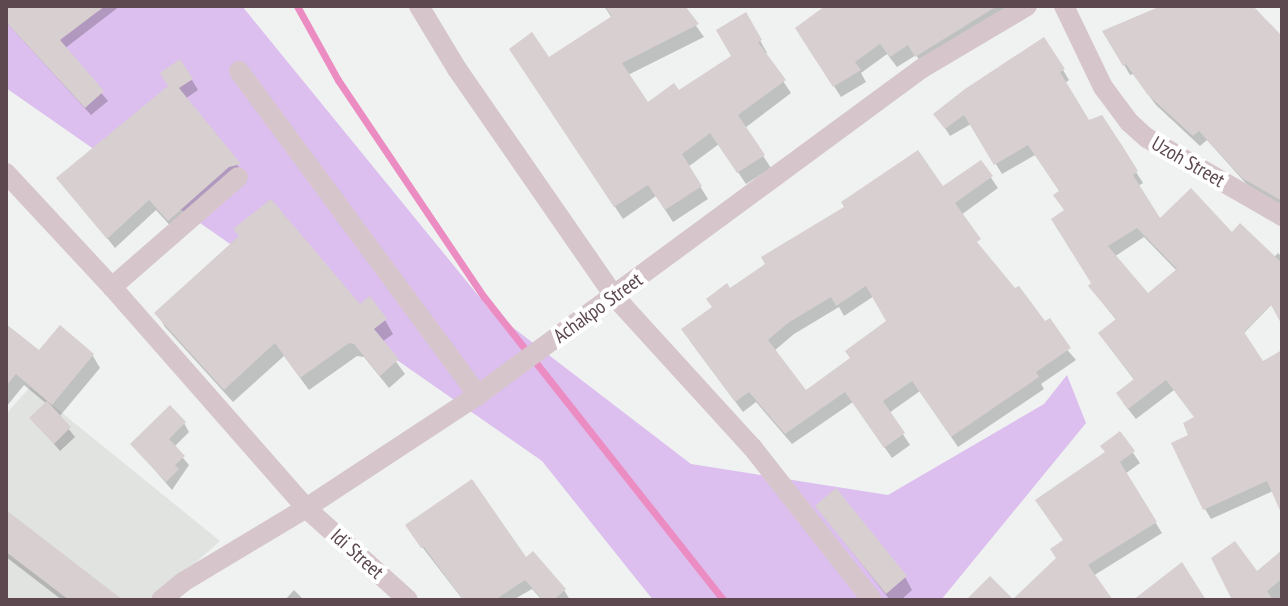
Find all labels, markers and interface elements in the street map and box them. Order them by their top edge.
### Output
street label: Uzoh Street [1147,131,1229,193]
street label: Achakpo Street [549,268,647,348]
street label: Idi Street [325,524,389,584]

